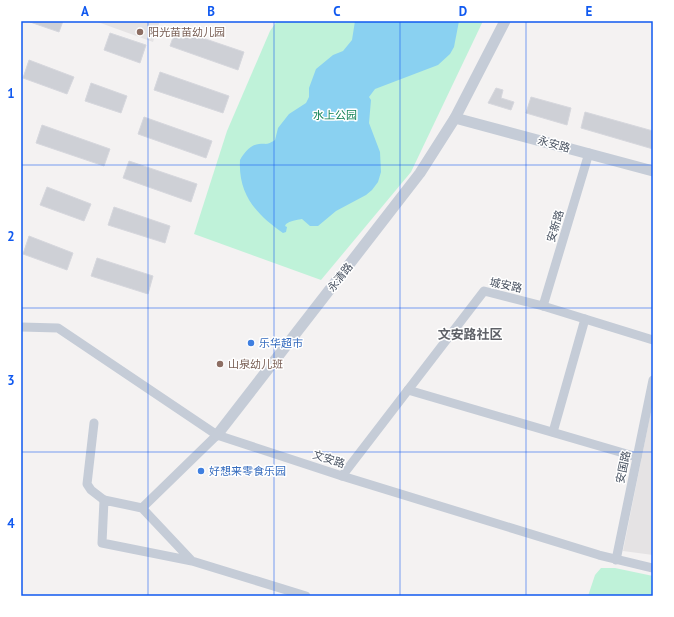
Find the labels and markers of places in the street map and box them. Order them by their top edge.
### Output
place label: 阳光苗苗幼儿园 [148,25,225,39]
marker: 阳光苗苗幼儿园 [135,27,145,37]
place label: 乐华超市 [259,336,303,350]
marker: 乐华超市 [246,338,256,348]
place label: 山泉幼儿班 [228,357,283,371]
marker: 山泉幼儿班 [215,359,225,369]
place label: 好想来零食乐园 [209,464,286,478]
marker: 好想来零食乐园 [196,466,206,476]

